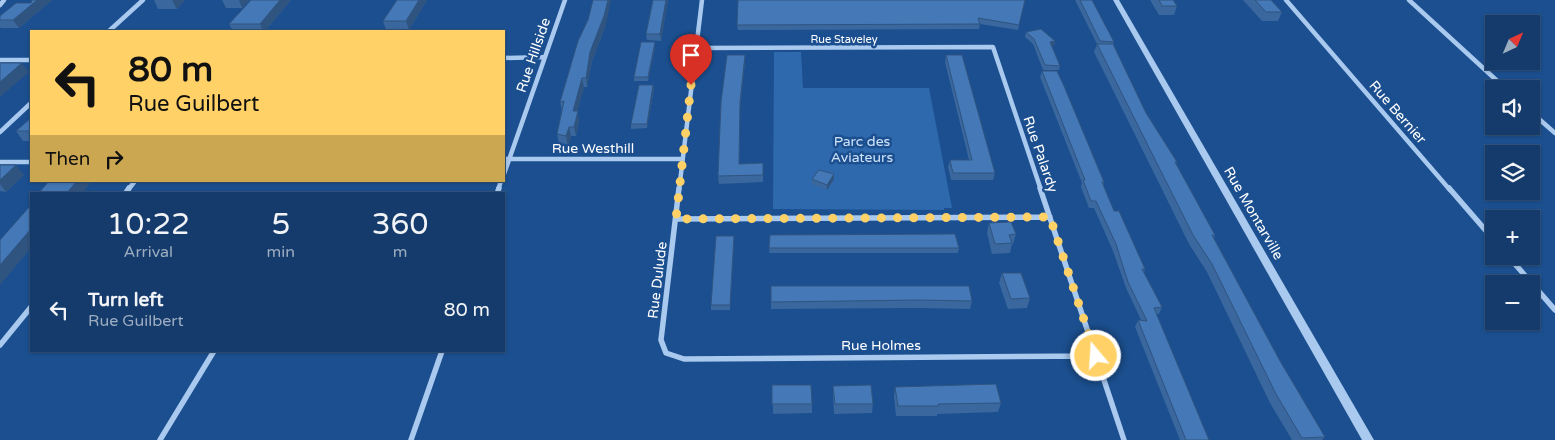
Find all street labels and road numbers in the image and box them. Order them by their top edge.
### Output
street label: Rue Hillside [513,15,554,95]
street label: Rue Staveley [810,33,878,46]
street label: Rue Bernier [1366,77,1430,148]
street label: Rue Palardy [1019,114,1062,195]
street label: Rue Westhill [552,140,634,157]
street label: Rue Montarville [1220,164,1287,263]
street label: Rue Dulude [644,240,671,320]
street label: Rue Holmes [841,337,921,354]

